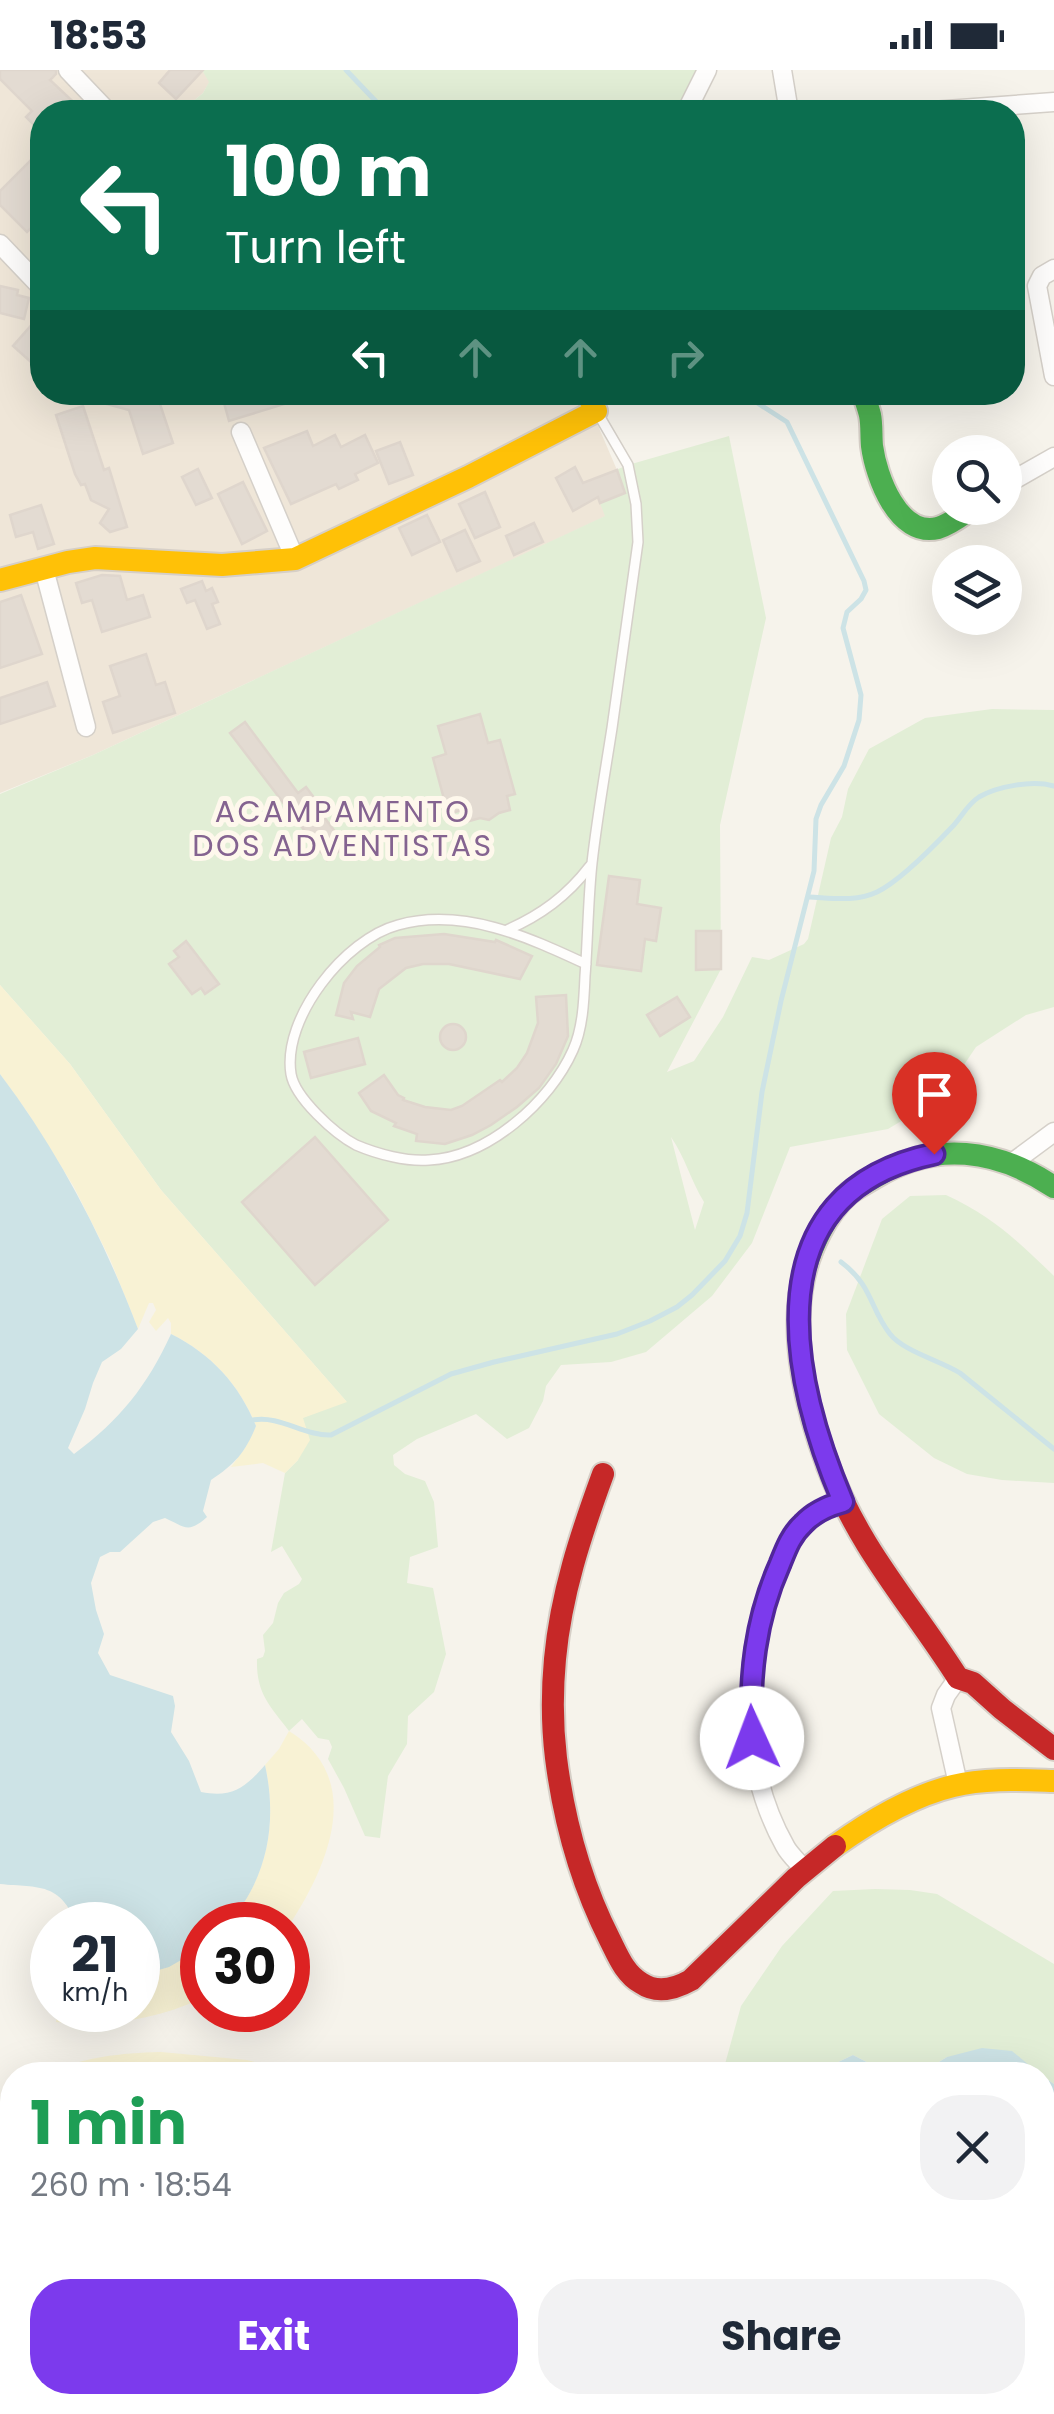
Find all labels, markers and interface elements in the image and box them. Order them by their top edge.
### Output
text: 18:53 [50,9,147,62]
text: 100 m [225,122,432,221]
icon: left [60,140,190,270]
text: Turn left [225,216,406,279]
icon: left [343,330,398,385]
icon: ahead [448,330,503,385]
icon: ahead [553,330,608,385]
icon: right [658,330,713,385]
map controls [932,435,1022,635]
button: search [932,435,1022,525]
button: layers [932,545,1022,635]
district label: ACAMPAMENTO DOS ADVENTISTAS [192,790,494,867]
pin [892,1052,977,1155]
icon: arrive [907,1067,962,1122]
position arrow [700,1686,804,1790]
speed limit sign: 30 [180,1902,310,2032]
text: 21 [71,1919,119,1990]
text: km/h [62,1975,128,2010]
text: 1 min [30,2081,187,2165]
button: close [920,2095,1025,2200]
text: 260 m · 18:54 [30,2162,232,2207]
button: Exit [30,2279,518,2394]
button: Share [538,2279,1025,2394]

